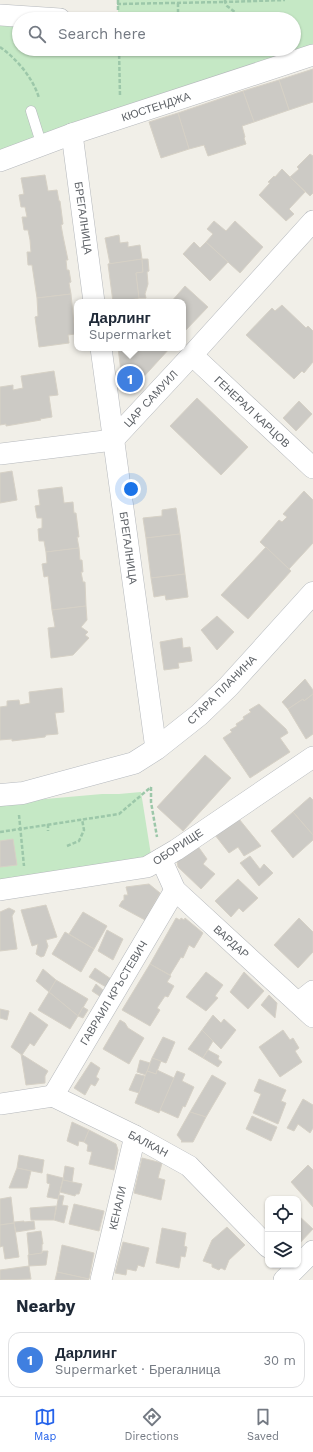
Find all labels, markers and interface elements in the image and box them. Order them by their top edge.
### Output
search box [12,12,301,56]
icon: search [26,23,48,45]
text: Search here [58,25,146,43]
street label: КЮСТЕНДЖА [120,90,193,124]
street label: БРЕГАЛНИЦА [71,181,95,256]
popup [74,299,186,351]
text: Дарлинг [89,309,151,327]
text: Supermarket [89,327,171,342]
pin: 1 [117,364,143,394]
street label: ЦАР САМУИЛ [121,368,181,430]
street label: ГЕНЕРАЛ КАРЦОВ [212,374,292,450]
your location [121,479,141,499]
street label: БРЕГАЛНИЦА [116,511,140,586]
street label: СТАРА ПЛАНИНА [185,652,260,727]
street label: ОБОРИЩЕ [151,826,205,868]
street label: ВАРДАР [211,923,251,961]
street label: ГАВРАИЛ КРЪСТЕВИЧ [78,938,150,1048]
street label: БАЛКАН [126,1128,170,1160]
street label: КЕНАЛИ [107,1185,129,1231]
map controls [265,1196,301,1268]
button: locate [265,1196,301,1232]
button: layers [265,1232,301,1268]
text: Nearby [16,1296,75,1316]
text: Дарлинг [55,1344,117,1362]
text: 1 [27,1353,33,1368]
text: 30 m [264,1353,296,1368]
text: Supermarket · Брегалница [55,1362,220,1377]
tab: Map [34,1406,56,1443]
tab: Directions [125,1406,179,1443]
tab: Saved [247,1406,279,1443]

